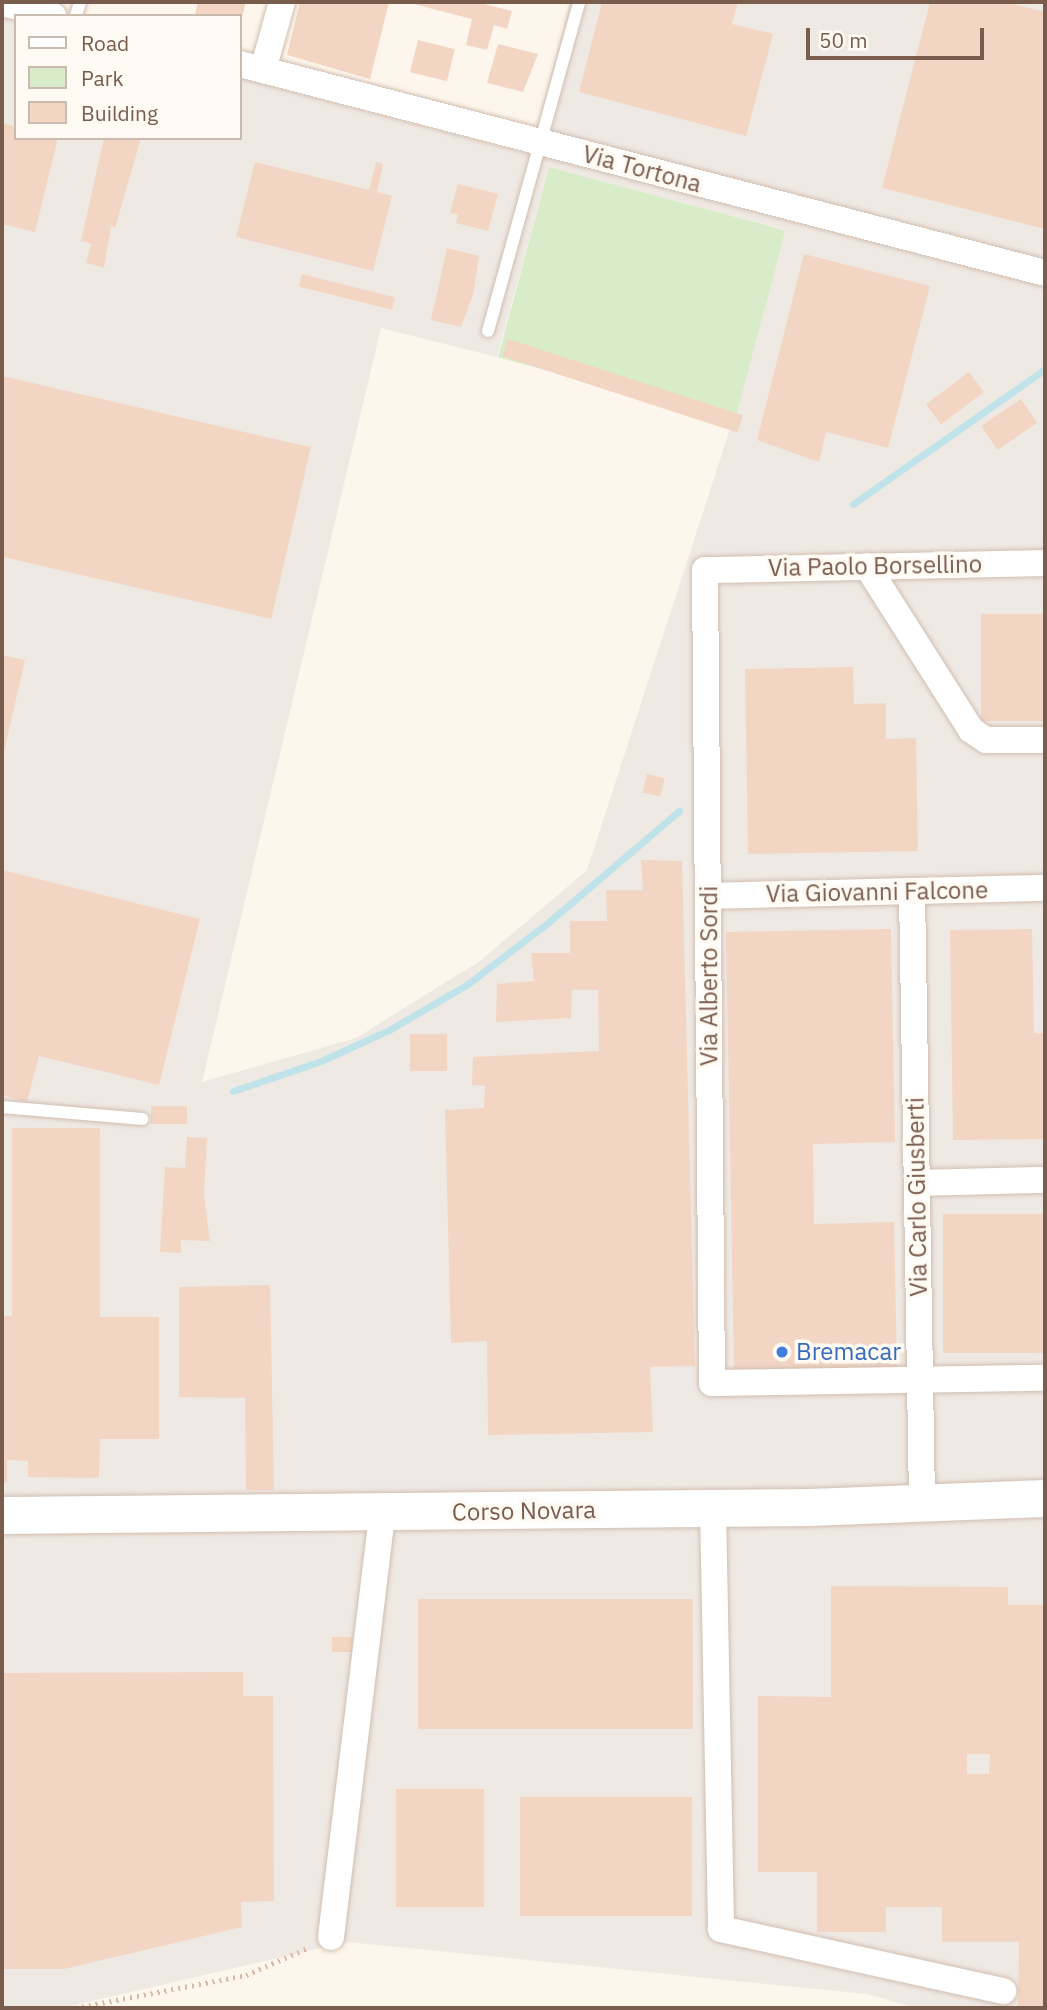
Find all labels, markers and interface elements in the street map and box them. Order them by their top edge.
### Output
legend [14,14,242,140]
scale bar [809,14,988,58]
text: 50 m [819,26,868,54]
text: Road [81,29,129,57]
text: Park [81,64,124,92]
text: Building [81,99,158,127]
street label: Via Tortona [579,139,705,199]
street label: Via Paolo Borsellino [768,550,982,582]
street label: Via Giovanni Falcone [766,876,988,908]
street label: Via Alberto Sordi [695,886,723,1066]
street label: Via Carlo Giusberti [901,1097,933,1297]
place label: Bremacar [796,1338,901,1366]
marker: Bremacar [774,1344,790,1360]
street label: Corso Novara [452,1495,596,1527]

